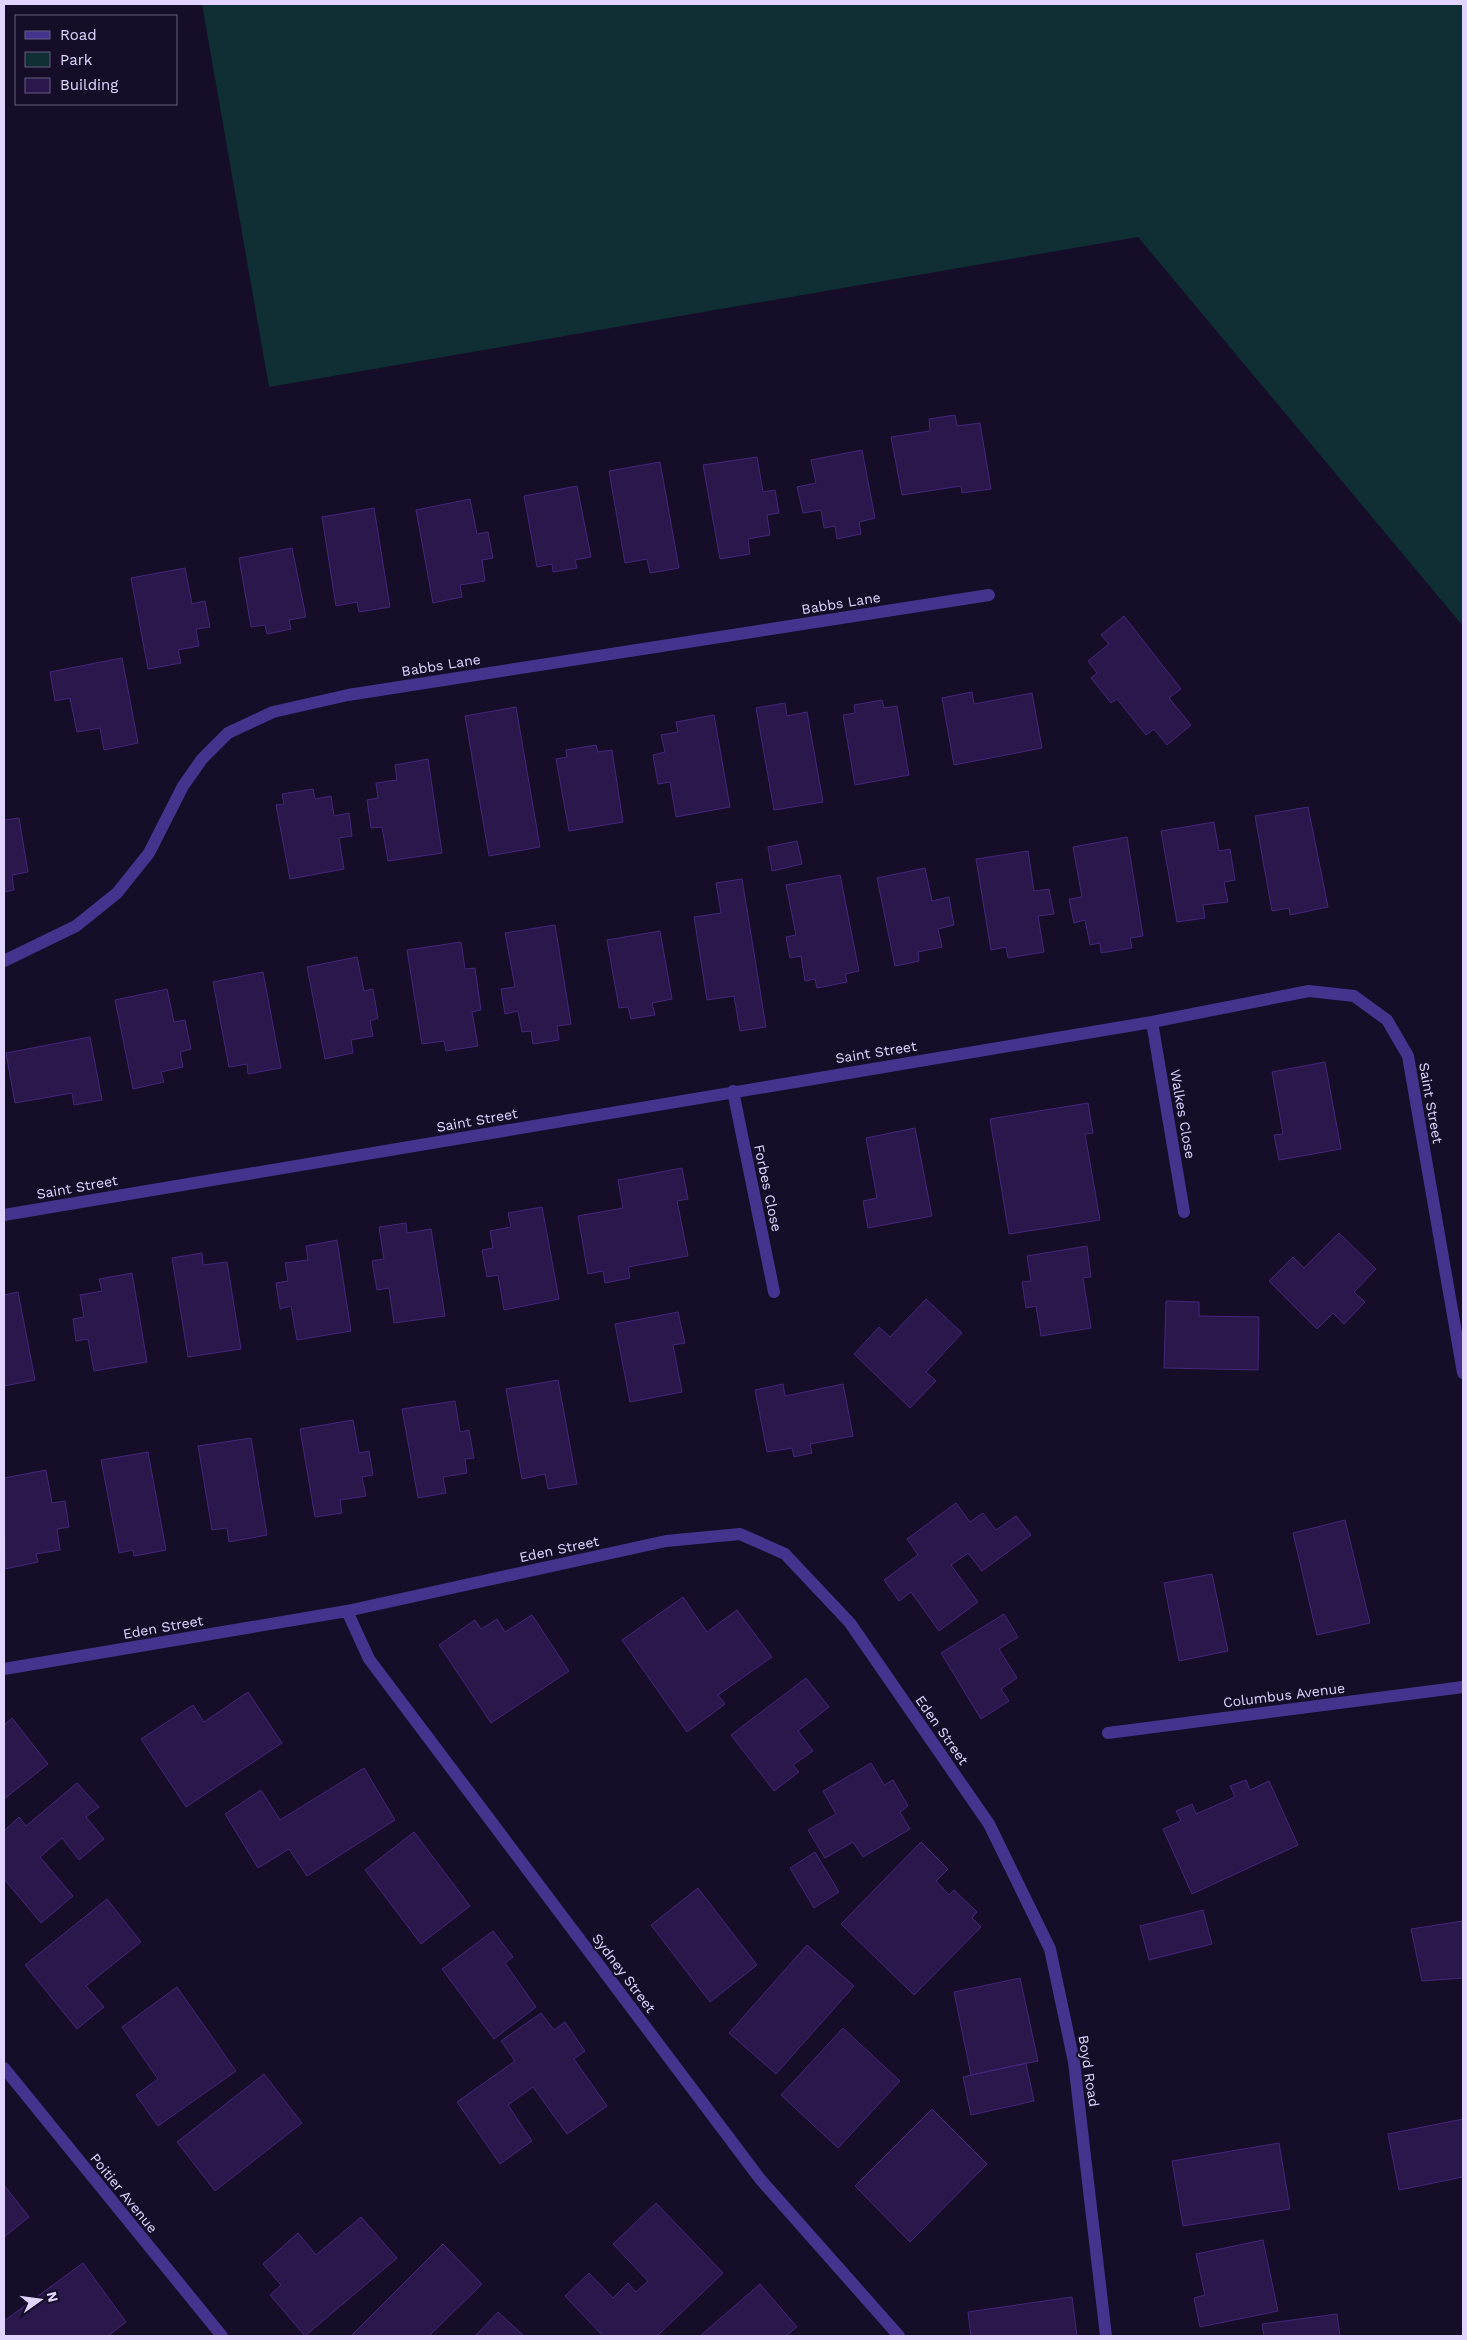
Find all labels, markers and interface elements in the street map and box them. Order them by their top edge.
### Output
legend [15,15,178,105]
text: Road [60,26,97,44]
text: Park [60,51,93,69]
text: Building [60,76,118,94]
street label: Babbs Lane [800,589,882,617]
street label: Babbs Lane [400,651,482,679]
street label: Saint Street [834,1038,918,1066]
street label: Saint Street [1416,1061,1446,1145]
street label: Walkes Close [1167,1068,1199,1160]
street label: Saint Street [435,1105,519,1135]
street label: Forbes Close [751,1143,785,1233]
street label: Saint Street [35,1172,119,1202]
street label: Eden Street [518,1533,600,1565]
street label: Eden Street [122,1612,204,1642]
street label: Columbus Avenue [1222,1680,1346,1710]
street label: Eden Street [912,1692,972,1768]
street label: Sydney Street [589,1930,659,2016]
street label: Boyd Road [1075,2034,1103,2108]
street label: Poitier Avenue [87,2150,161,2236]
north arrow [15,2275,65,2325]
text: N [44,2290,62,2304]

